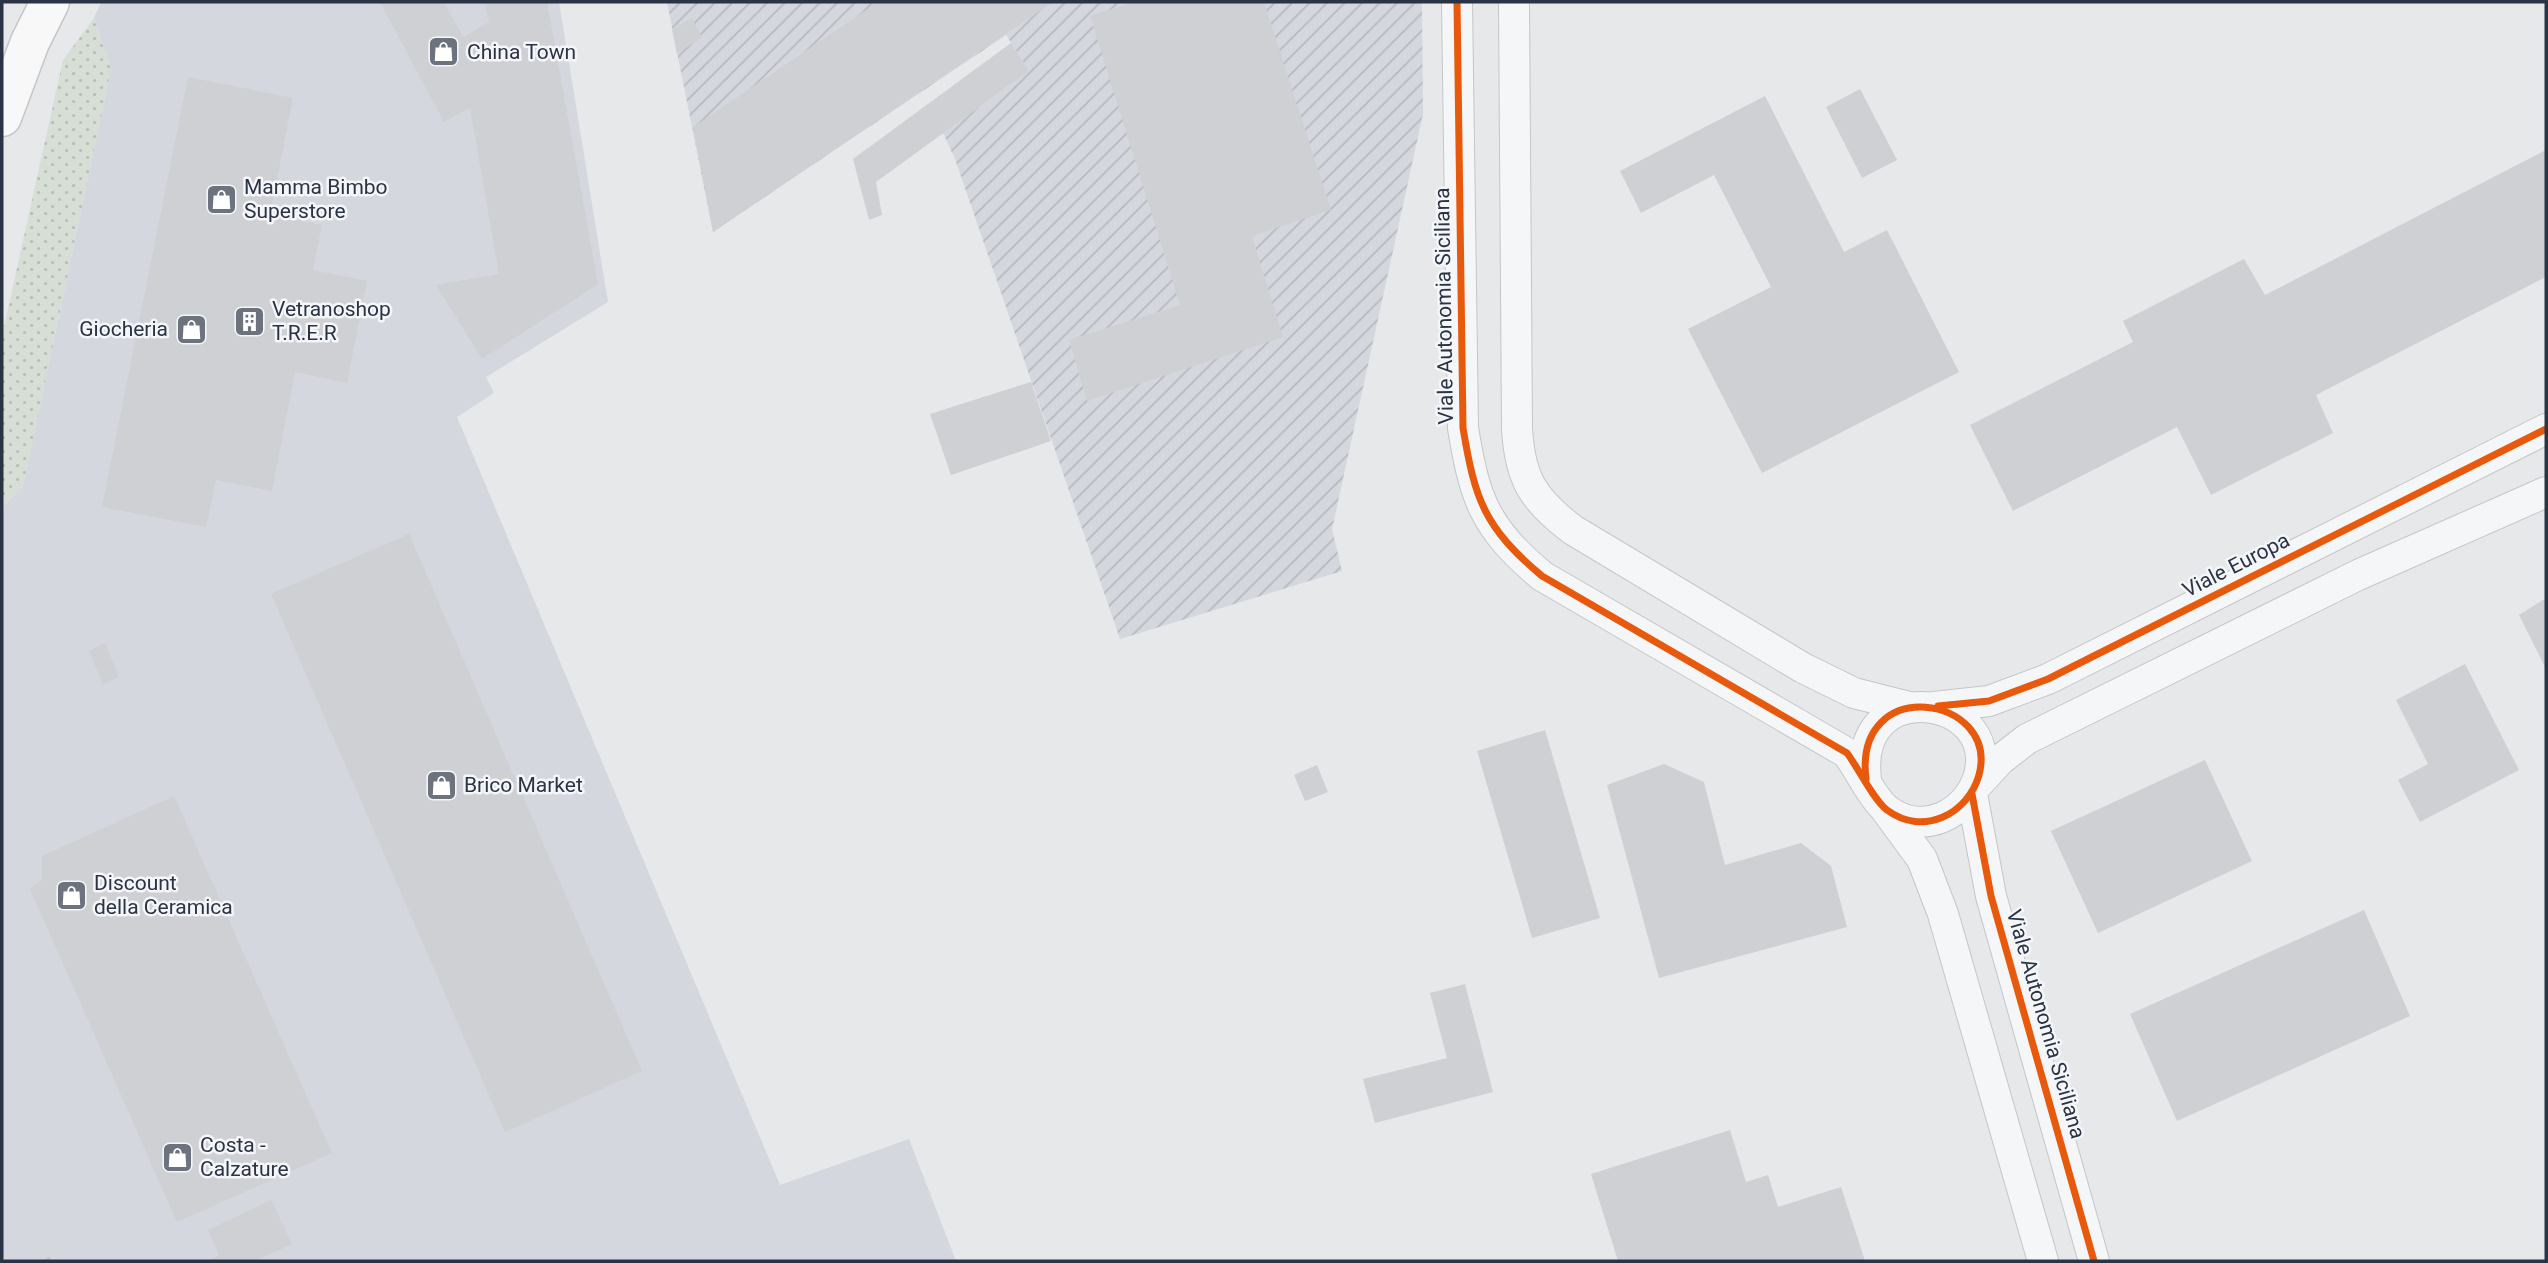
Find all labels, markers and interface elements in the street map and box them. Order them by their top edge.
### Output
shop icon: China Town [427,35,461,69]
place label: China Town [467,40,576,64]
place label: Mamma Bimbo Superstore [244,175,388,223]
shop icon: Mamma Bimbo Superstore [204,182,238,216]
street label: Viale Autonomia Siciliana [1430,187,1458,425]
place label: Vetranoshop T.R.E.R [272,297,391,345]
building icon: Vetranoshop T.R.E.R [232,304,266,338]
shop icon: Giocheria [174,312,208,346]
place label: Giocheria [79,317,168,341]
street label: Viale Europa [2179,528,2293,602]
shop icon: Brico Market [424,768,458,802]
place label: Brico Market [464,773,583,797]
place label: Discount della Ceramica [94,871,233,919]
shop icon: Discount della Ceramica [54,878,88,912]
street label: Viale Autonomia Siciliana [2002,907,2090,1141]
place label: Costa - Calzature [200,1133,289,1181]
shop icon: Costa - Calzature [160,1140,194,1174]

